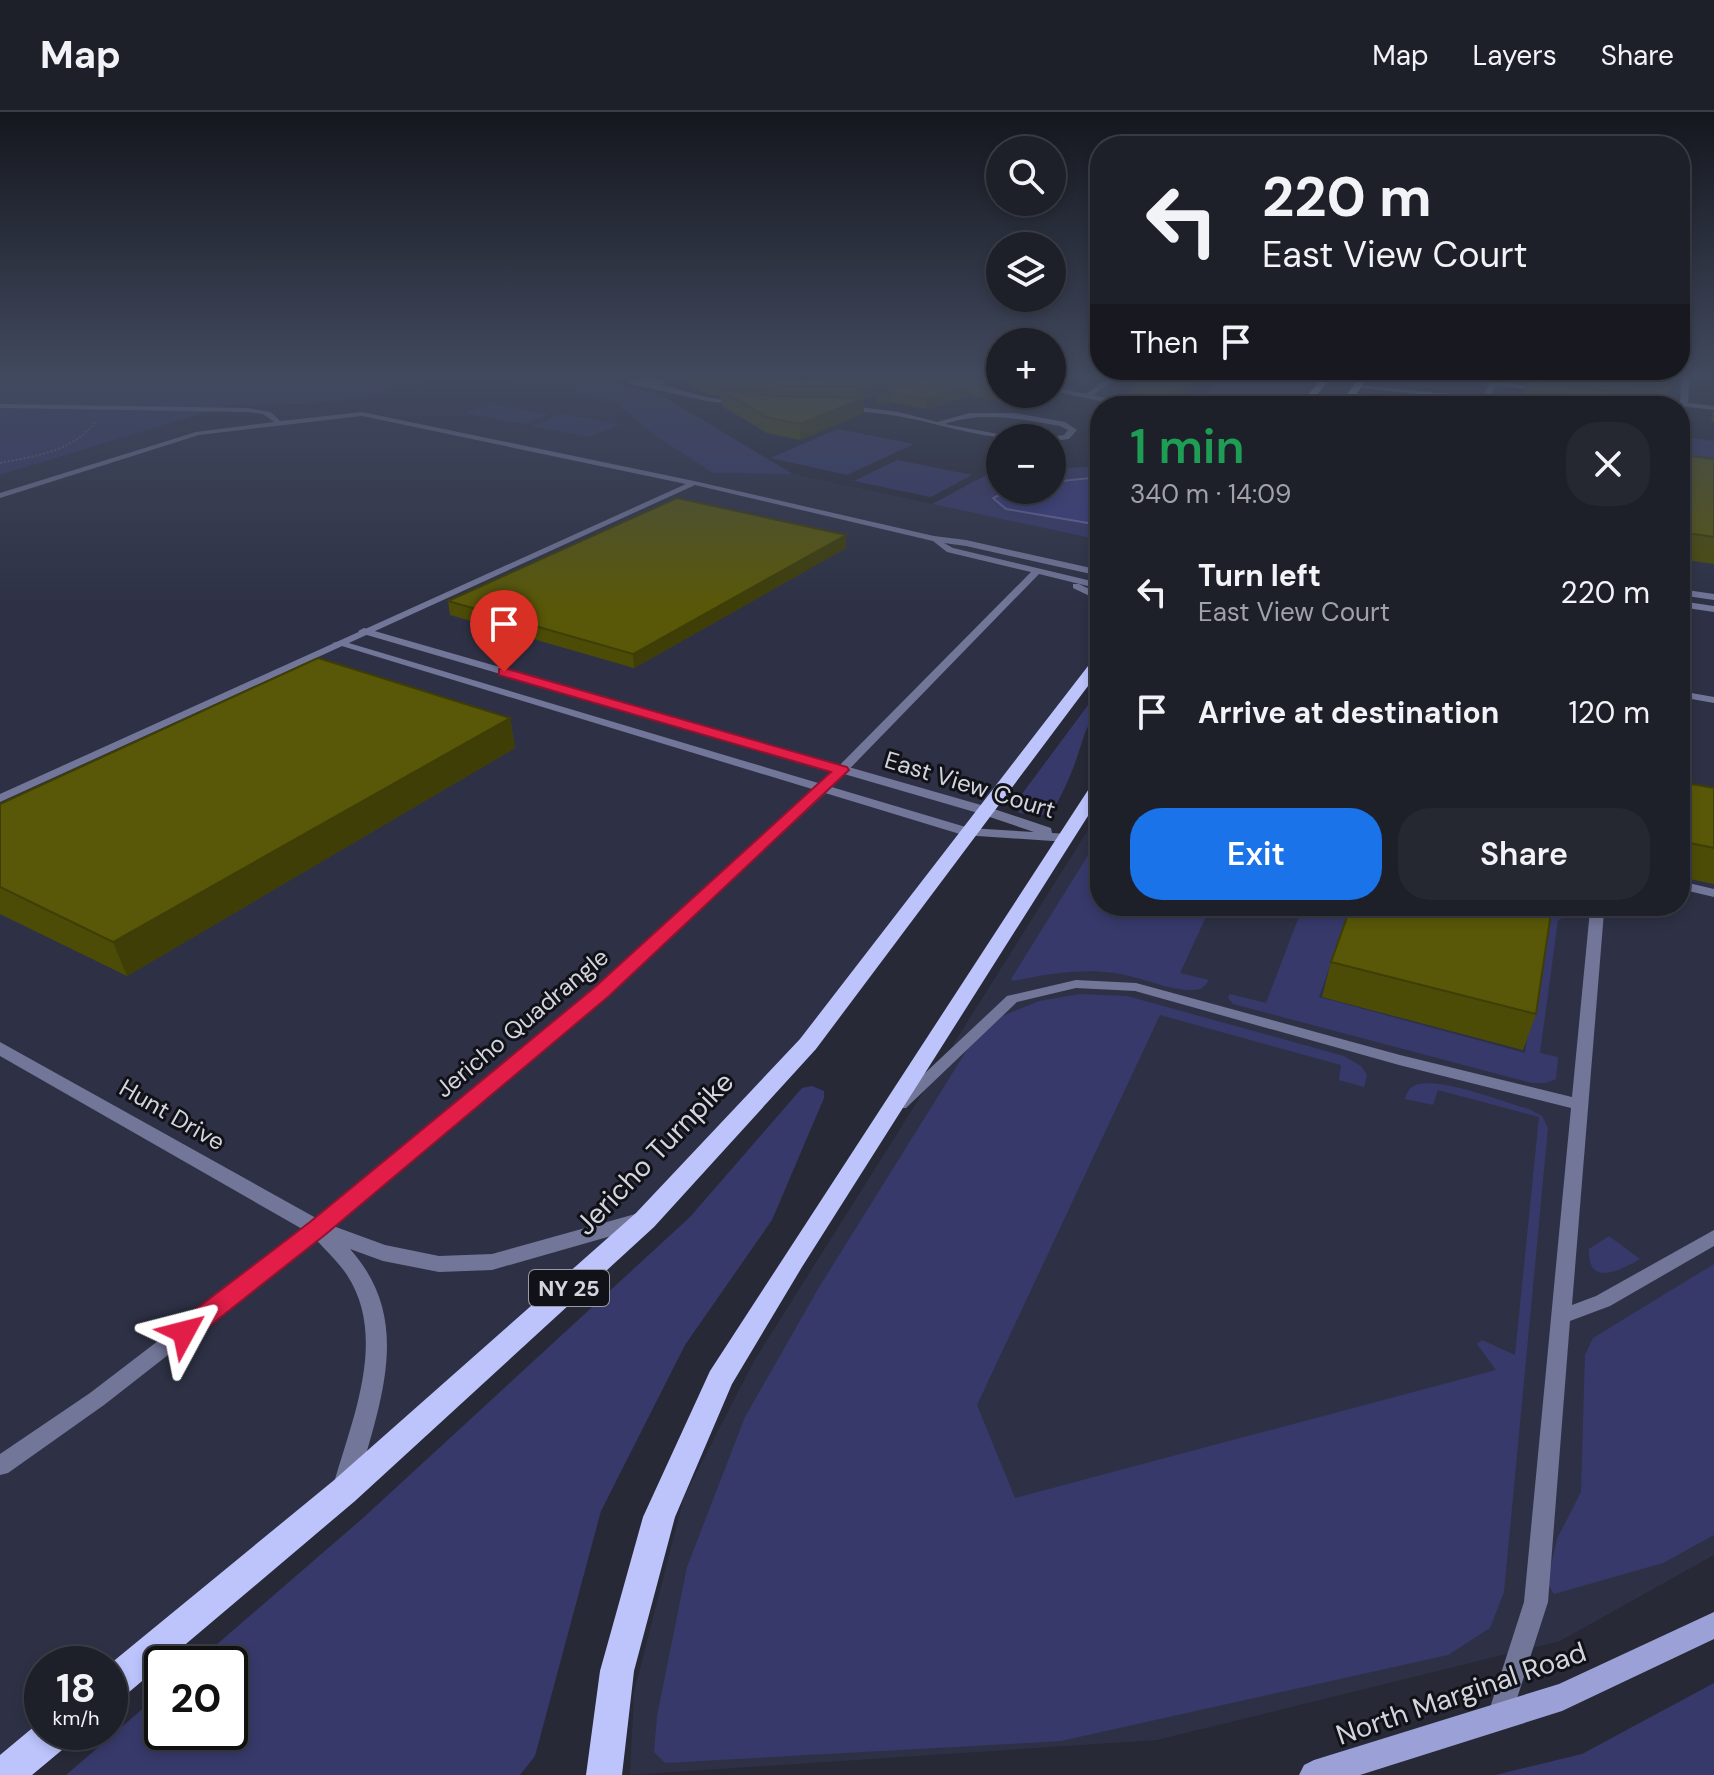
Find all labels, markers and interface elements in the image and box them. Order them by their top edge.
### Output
text: Map [40,30,121,80]
text: Map [1372,37,1429,74]
text: Layers [1473,37,1557,74]
text: Share [1601,37,1674,74]
map controls [986,136,1066,504]
button: search [986,136,1066,216]
text: 220 m [1262,160,1432,233]
icon: left [1130,168,1234,272]
text: East View Court [1262,231,1528,278]
button: layers [986,232,1066,312]
icon: arrive [1214,320,1258,364]
text: Then [1130,323,1198,362]
button: + [986,328,1066,408]
text: 1 min [1130,415,1245,478]
button: close [1566,422,1650,506]
button: − [986,424,1066,504]
text: 340 m · 14:09 [1130,477,1291,511]
text: Turn left [1198,556,1321,595]
icon: left [1130,570,1174,614]
text: 220 m [1561,573,1650,612]
pin [470,590,538,672]
text: East View Court [1198,595,1390,629]
icon: arrive [482,602,526,646]
icon: arrive [1130,690,1174,734]
text: Arrive at destination [1198,693,1499,732]
text: 120 m [1568,693,1650,732]
street label: East View Court [881,744,1059,825]
button: Exit [1130,808,1382,900]
button: Share [1398,808,1650,900]
street label: Jericho Quadrangle [429,941,615,1104]
street label: Jericho Turnpike [567,1064,742,1243]
street label: Hunt Drive [114,1072,230,1157]
road number: NY 25 [529,1270,609,1306]
position arrow [142,1290,226,1374]
street label: North Marginal Road [1331,1633,1591,1754]
speed limit sign: 20 [144,1646,248,1750]
text: 18 [56,1662,96,1714]
text: km/h [52,1705,100,1731]

